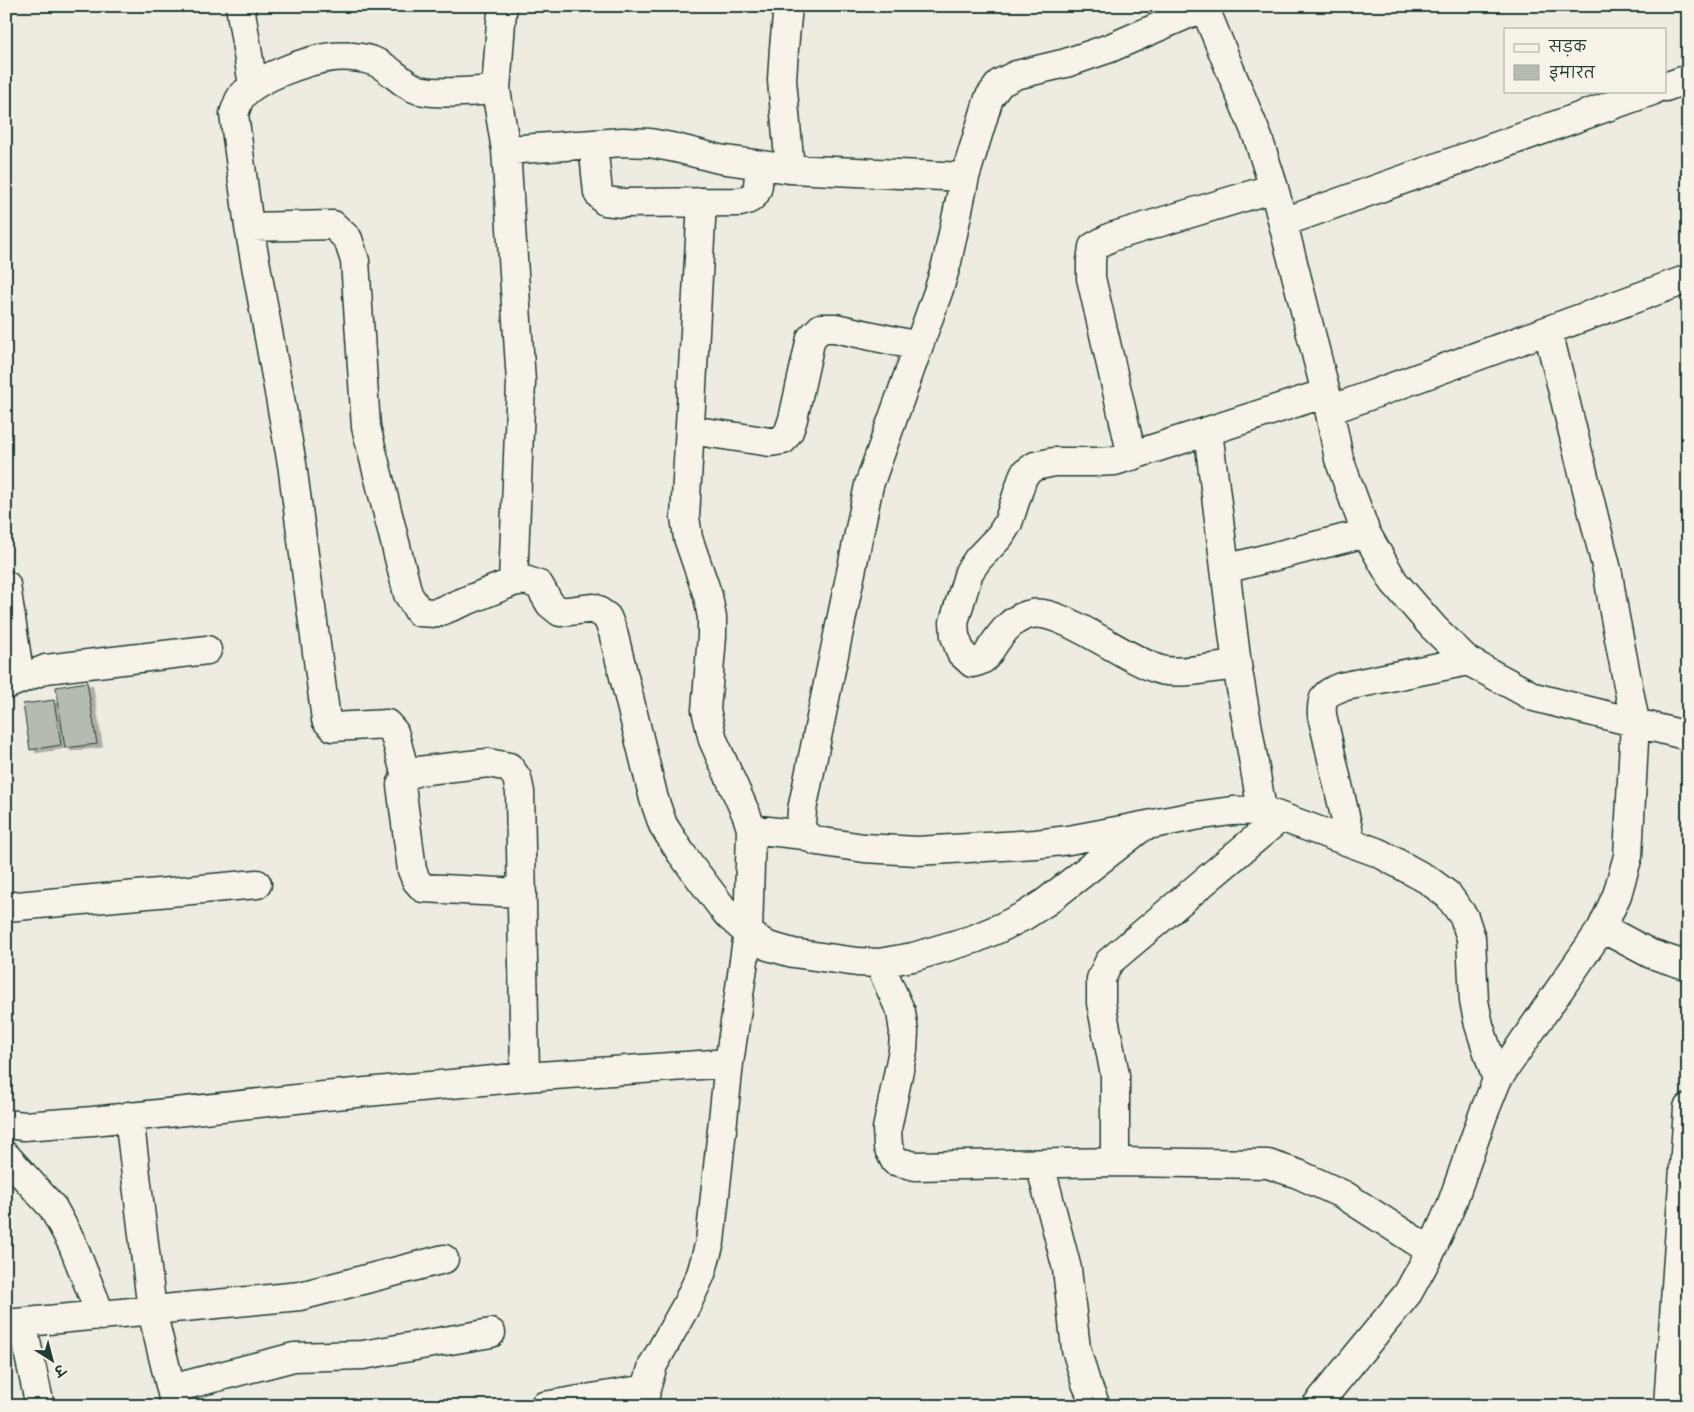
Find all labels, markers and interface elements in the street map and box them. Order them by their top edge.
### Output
legend [1504,28,1666,92]
text: सड़क [1548,37,1587,57]
text: इमारत [1549,63,1596,83]
north arrow [28,1334,78,1384]
text: उ [49,1359,70,1382]

